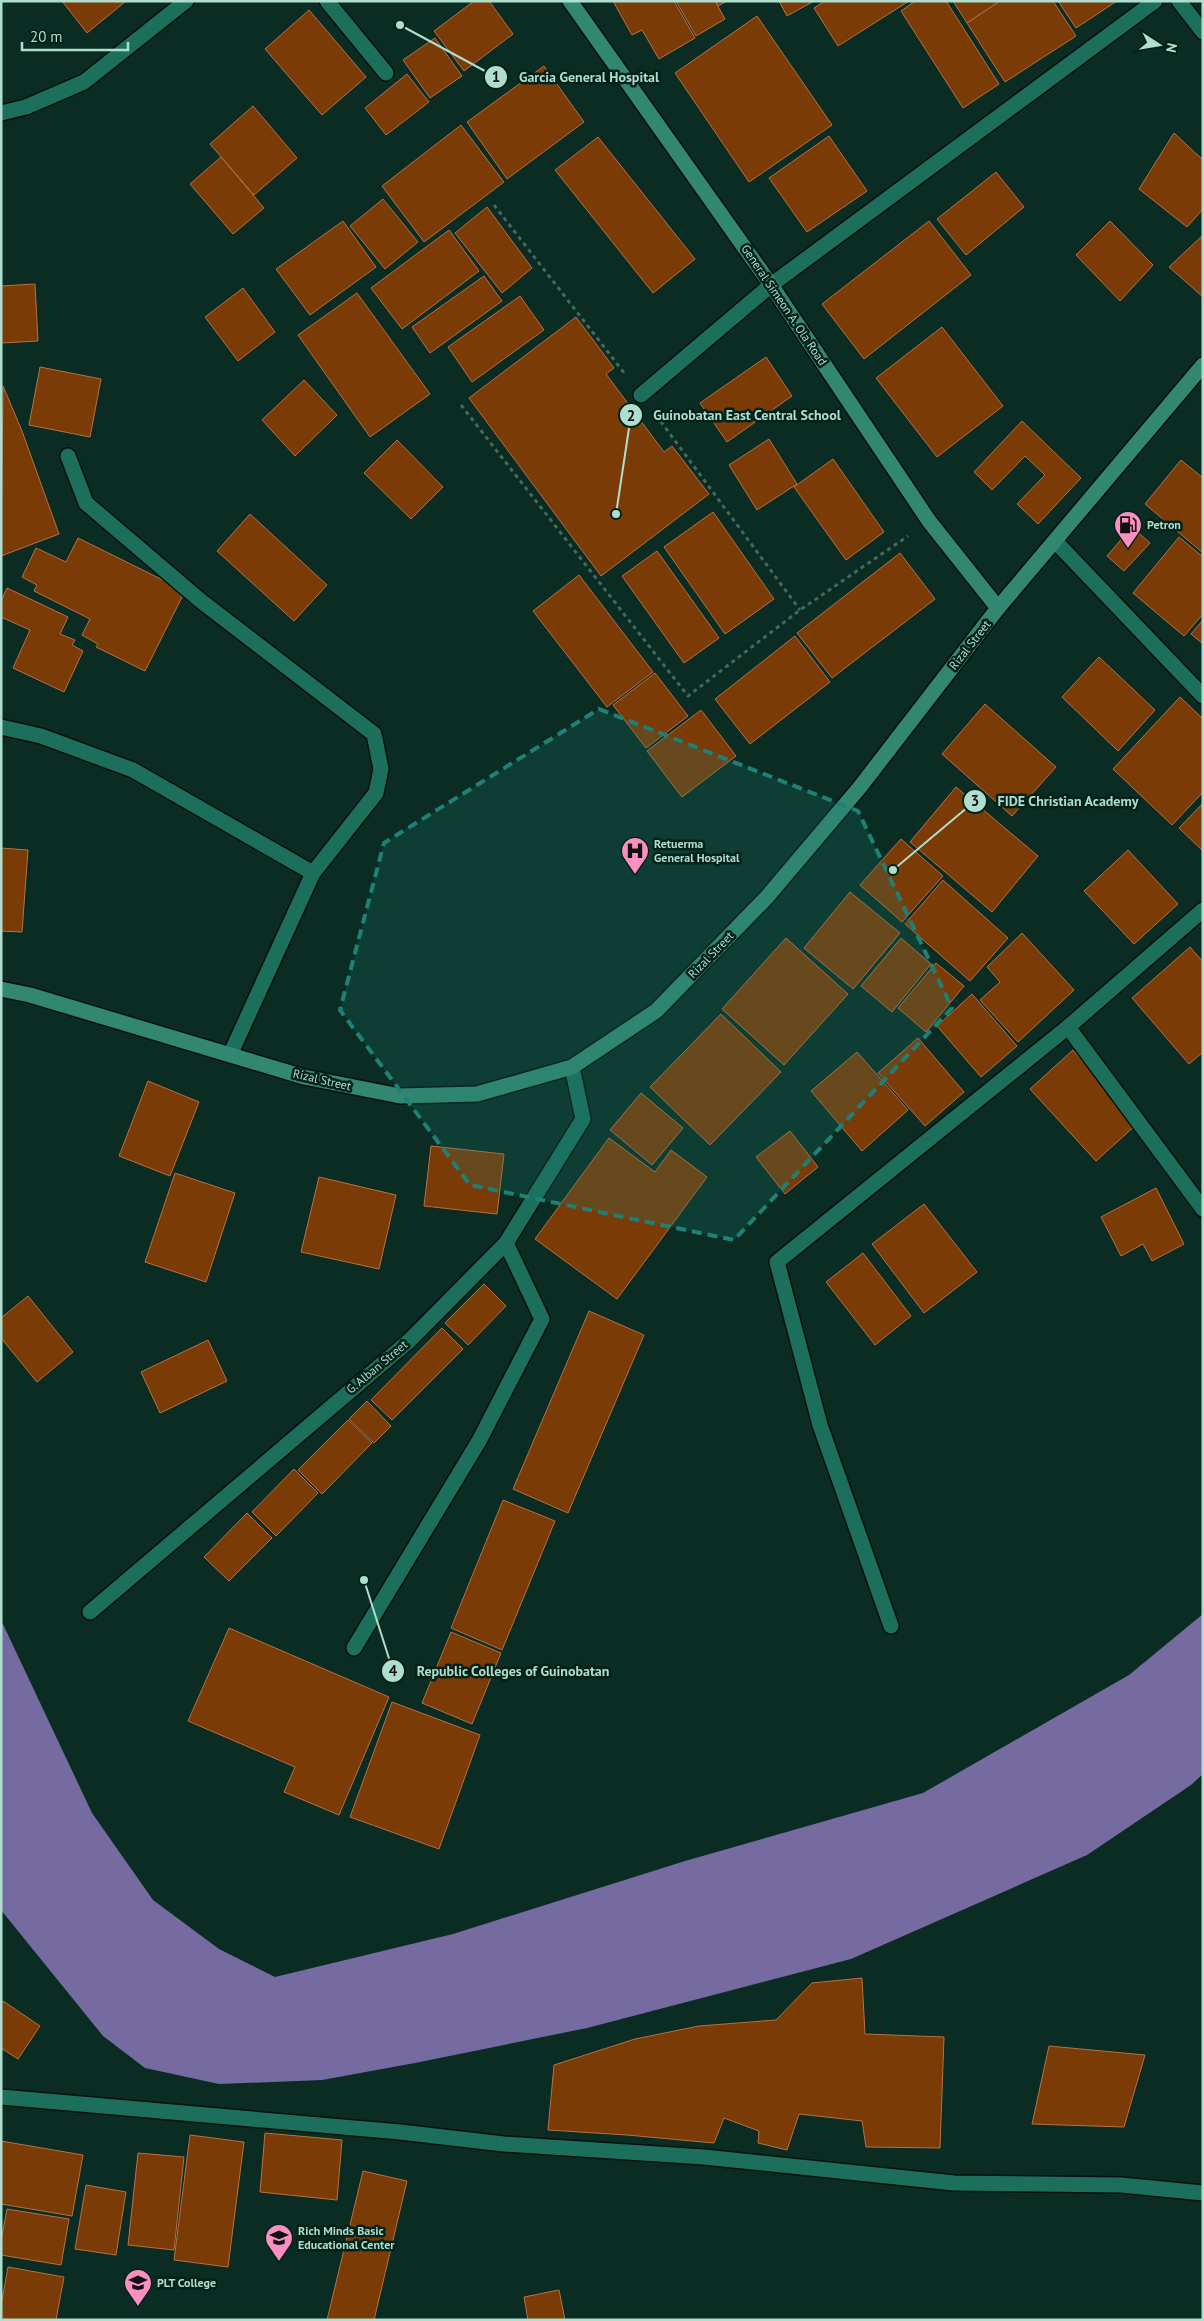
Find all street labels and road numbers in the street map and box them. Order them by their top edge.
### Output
street label: General Simeon A. Ola Road [738,241,830,368]
street label: Rizal Street [946,617,994,673]
street label: Rizal Street [685,928,737,981]
street label: Rizal Street [292,1066,353,1093]
street label: G. Alban Street [343,1337,410,1397]

